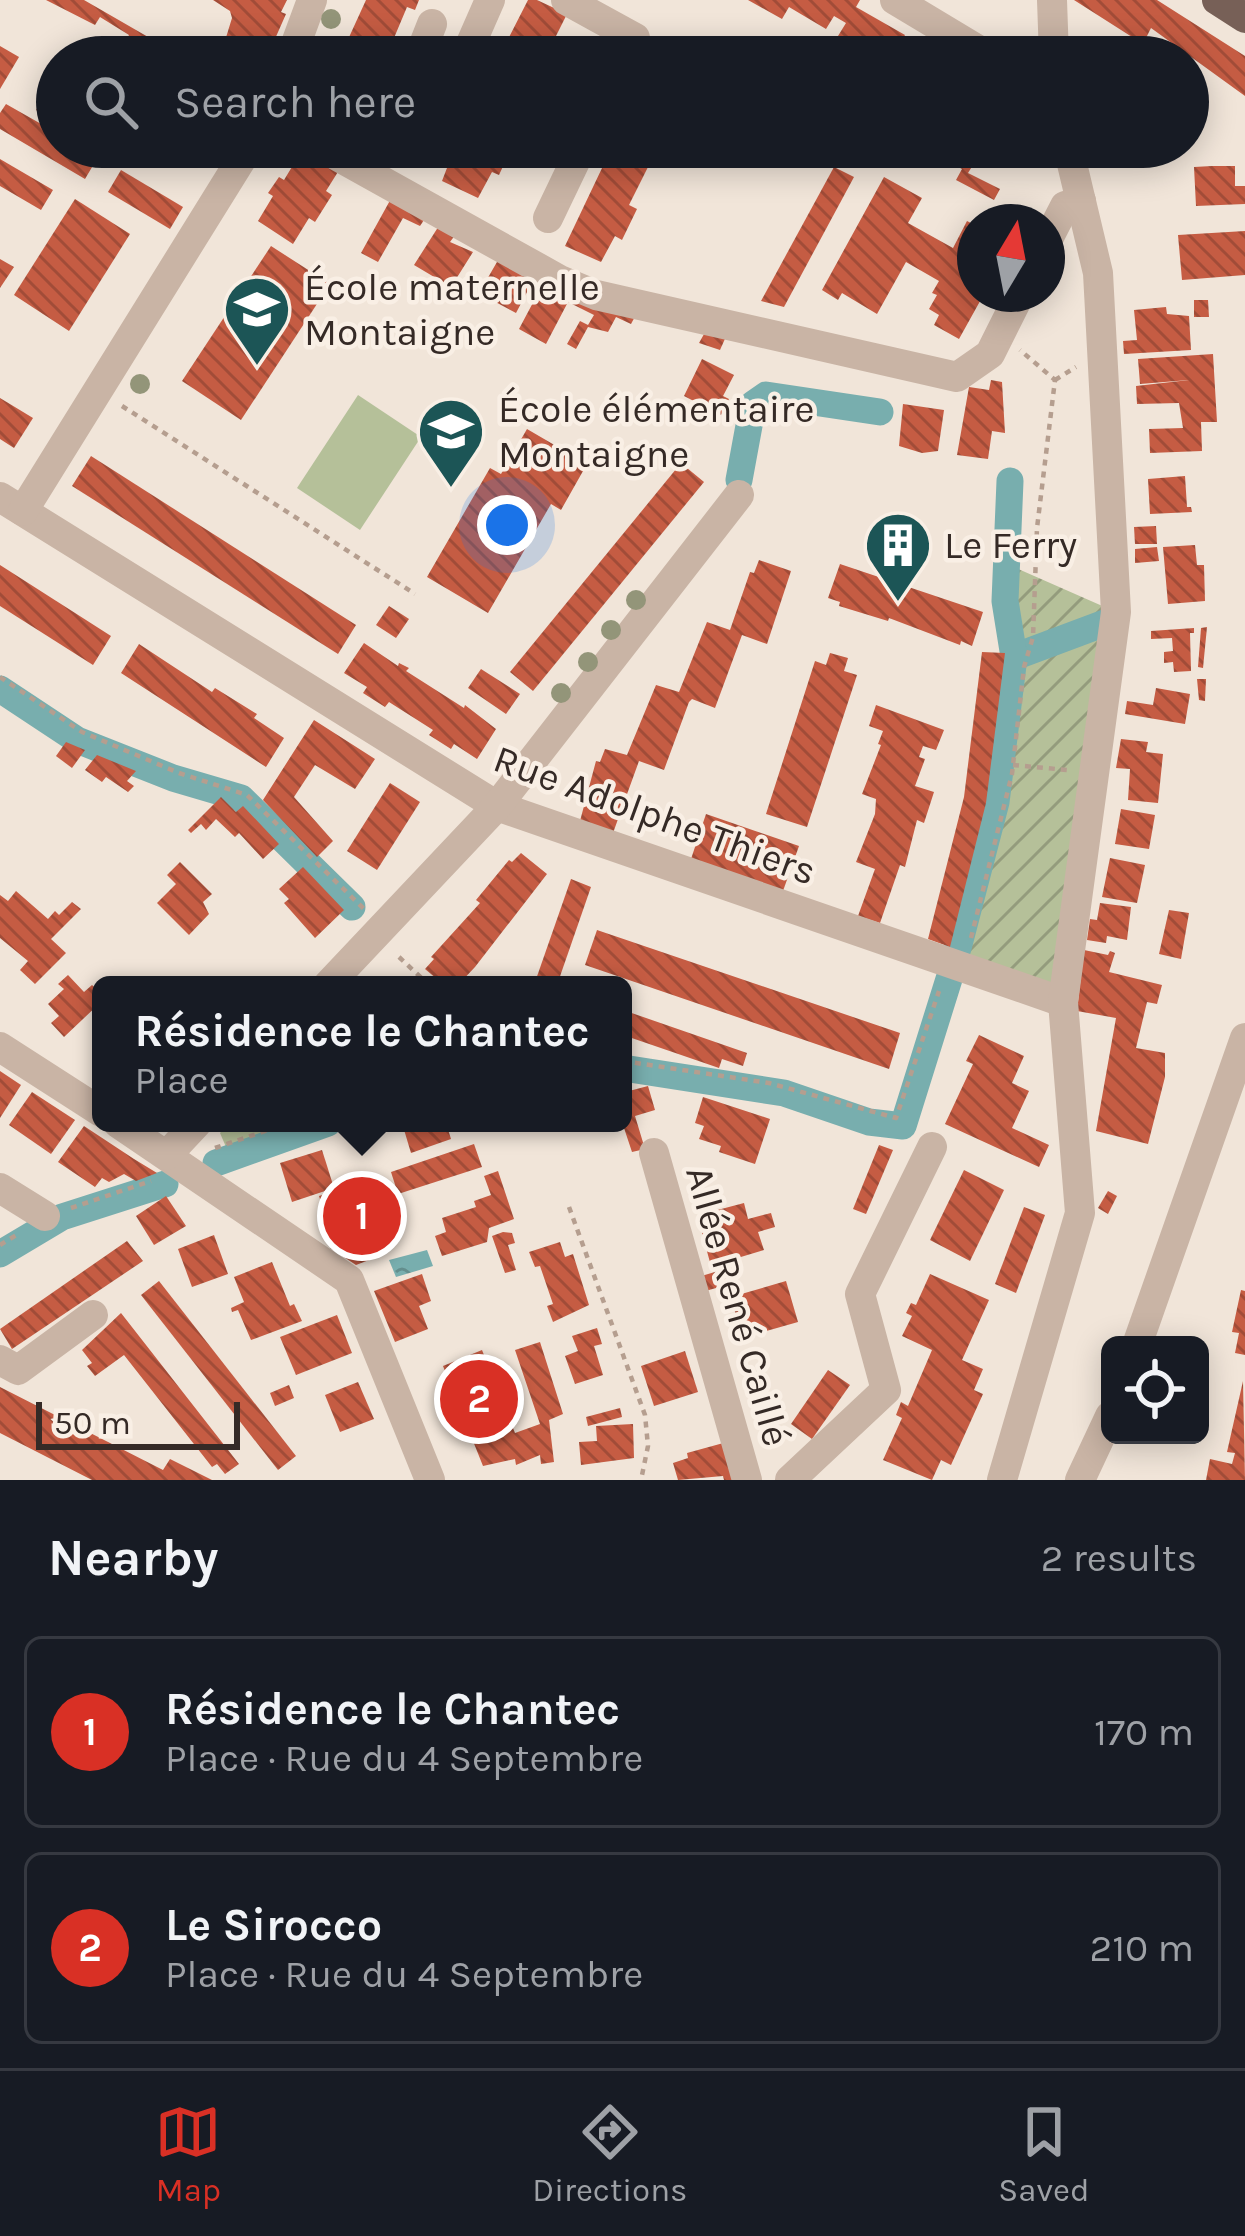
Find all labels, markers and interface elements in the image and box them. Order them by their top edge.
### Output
search box [36,36,1209,168]
icon: search [78,69,144,135]
text: Search here [174,76,416,128]
north arrow [957,204,1065,312]
place label: École maternelle Montaigne [304,264,600,355]
school or university icon: École maternelle Montaigne [222,274,292,368]
place label: École élémentaire Montaigne [498,386,814,477]
school or university icon: École élémentaire Montaigne [416,396,486,490]
your location [477,495,537,555]
building icon: Le Ferry [863,510,933,604]
place label: Le Ferry [944,522,1077,568]
street label: Rue Adolphe Thiers [488,735,822,895]
popup [92,976,632,1132]
text: Résidence le Chantec [134,1005,590,1057]
text: Place [134,1057,229,1103]
street label: Allée René Caillé [676,1161,800,1451]
pin: 1 [323,1171,401,1261]
map controls [1101,1336,1209,1444]
button: locate [1101,1336,1209,1444]
pin: 2 [440,1354,518,1444]
scale bar [36,1396,240,1449]
text: 50 m [54,1404,131,1442]
text: Nearby [48,1528,218,1588]
text: 2 results [1041,1535,1197,1581]
text: Résidence le Chantec [165,1683,620,1735]
text: 1 [83,1709,97,1755]
text: 170 m [1094,1709,1194,1755]
text: Place · Rue du 4 Septembre [165,1735,643,1781]
text: Le Sirocco [165,1899,382,1951]
text: 2 [78,1925,102,1971]
text: 210 m [1090,1925,1194,1971]
text: Place · Rue du 4 Septembre [165,1951,643,1997]
tab: Map [155,2099,221,2209]
tab: Directions [532,2099,687,2209]
tab: Saved [998,2099,1090,2209]

